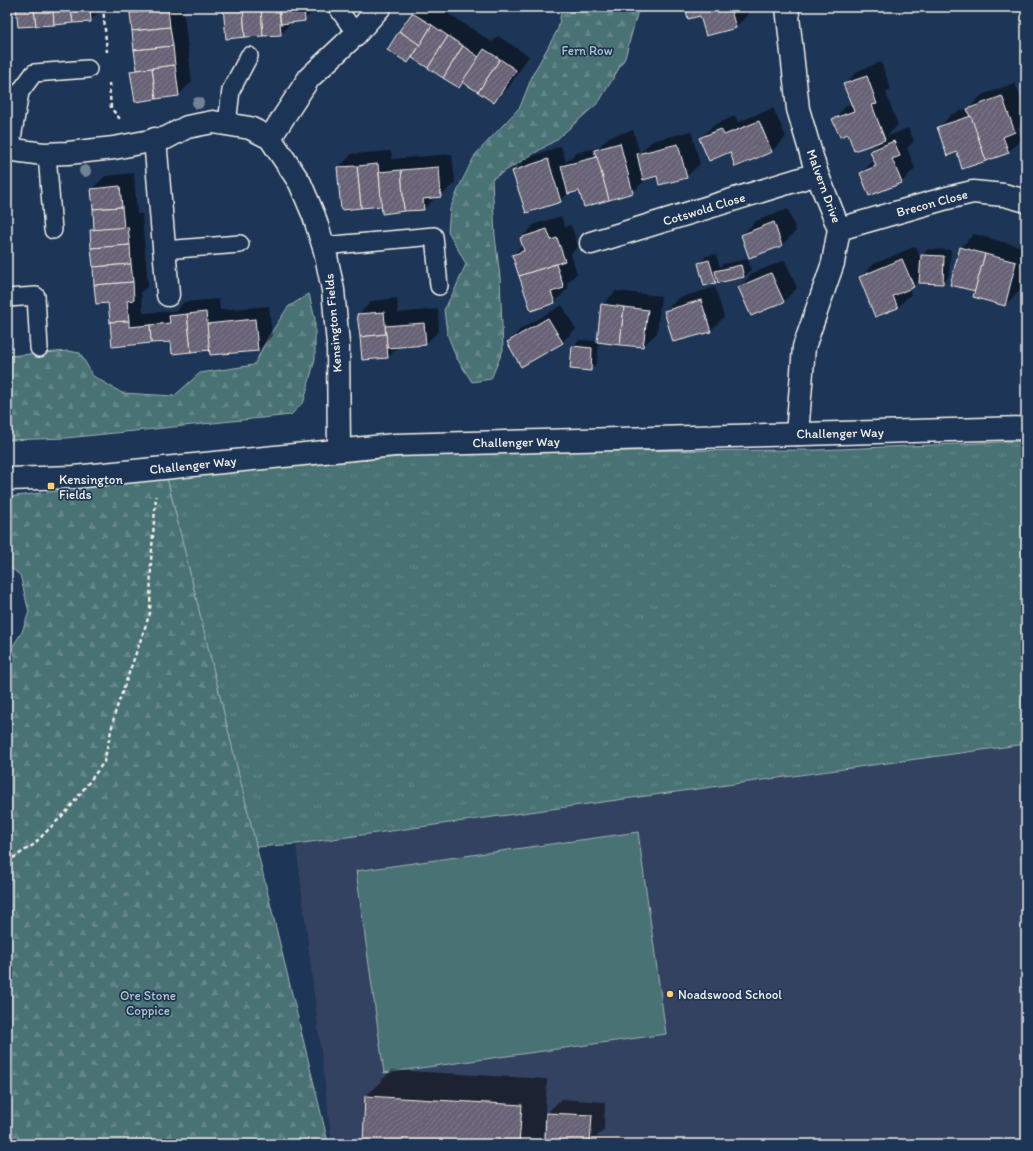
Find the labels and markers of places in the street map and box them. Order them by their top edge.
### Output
place label: Kensington Fields [59,472,123,502]
marker: Kensington Fields [46,481,56,491]
place label: Noadswood School [678,987,782,1002]
marker: Noadswood School [665,989,675,999]

